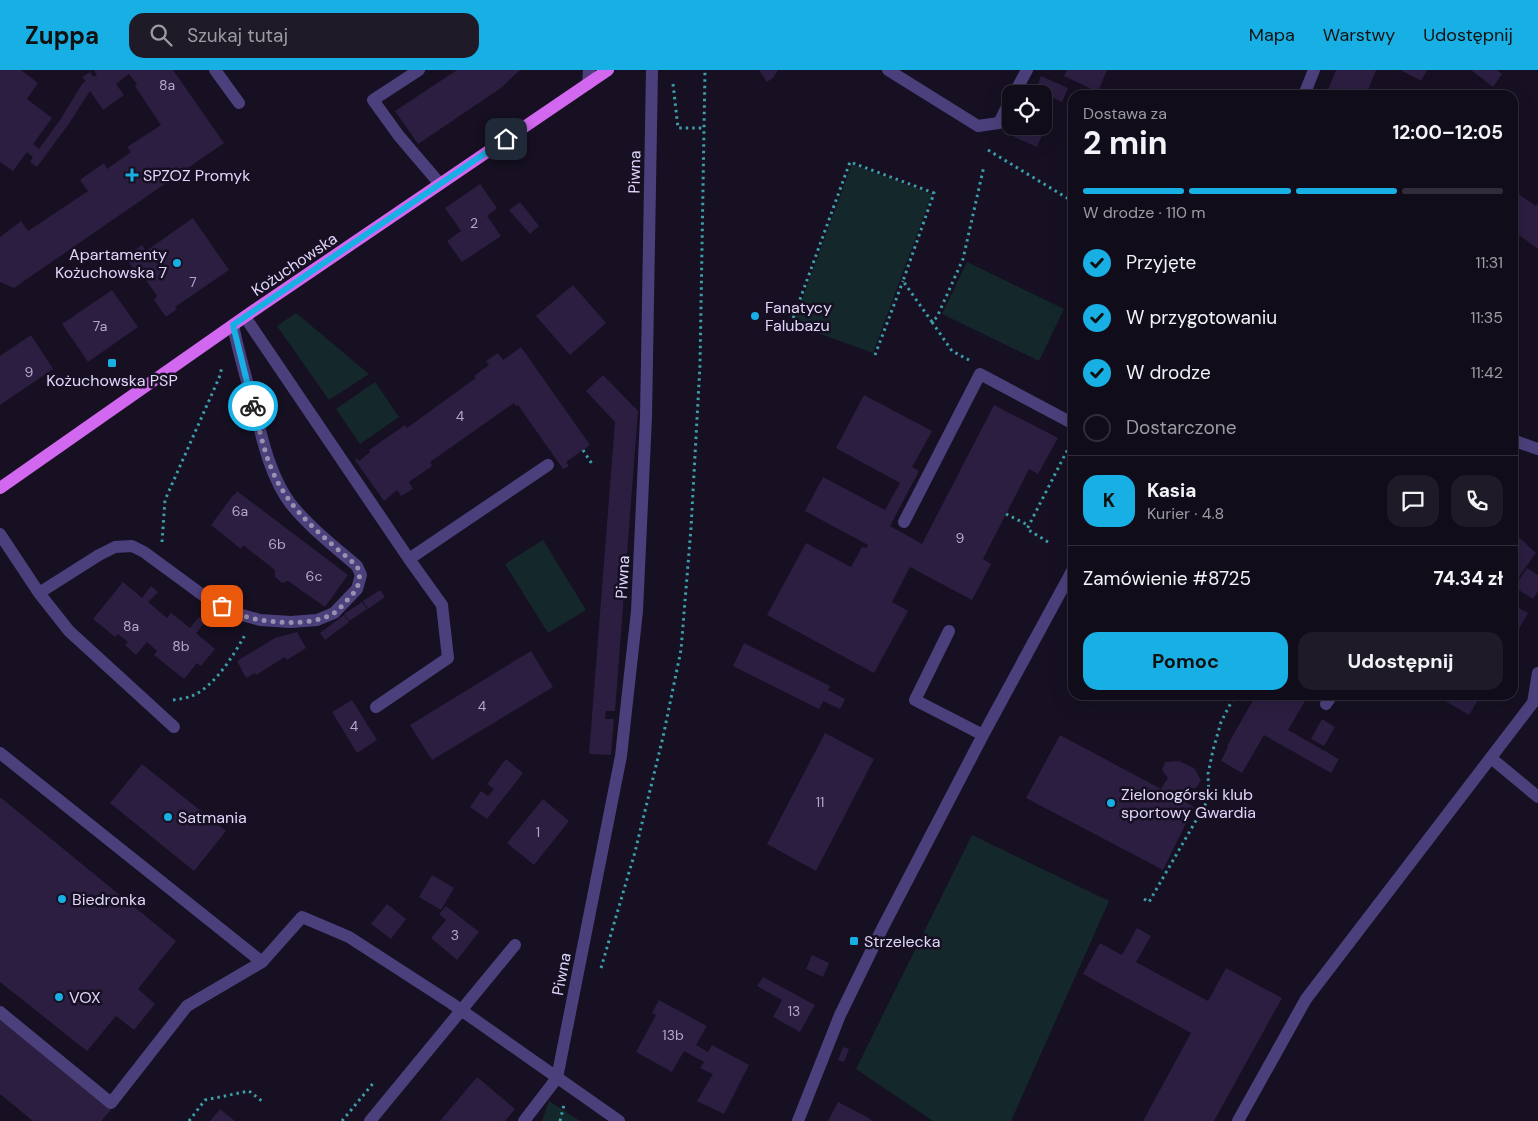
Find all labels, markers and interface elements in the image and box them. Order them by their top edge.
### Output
search box [129,13,479,58]
text: Zuppa [25,20,99,51]
icon: search [147,21,175,49]
text: Szukaj tutaj [187,23,288,48]
text: Mapa [1249,23,1295,47]
text: Warstwy [1323,23,1395,47]
text: Udostępnij [1423,23,1513,47]
house number: 8a [159,76,175,94]
map controls [1002,85,1052,135]
button: locate [1002,85,1052,135]
text: Dostawa za [1083,103,1167,124]
pin [485,118,527,160]
text: 12:00–12:05 [1392,120,1503,145]
text: 2 min [1083,122,1168,164]
icon: home [492,125,520,153]
street label: Piwna [624,150,645,194]
place label: SPZOZ Promyk [143,165,250,186]
marker: SPZOZ Promyk [125,168,139,182]
text: W drodze · 110 m [1083,202,1205,223]
house number: 2 [470,214,478,232]
street label: Kożuchowska [247,228,341,301]
place label: Apartamenty Kożuchowska 7 [55,244,167,283]
icon: check [1083,249,1111,277]
text: Przyjęte [1126,250,1196,275]
text: 11:31 [1476,252,1503,273]
marker: Apartamenty Kożuchowska 7 [171,257,183,269]
house number: 7 [189,273,197,291]
place label: Fanatycy Falubazu [765,297,832,336]
icon: check [1083,304,1111,332]
text: W przygotowaniu [1126,305,1277,330]
text: 11:35 [1471,307,1503,328]
marker: Fanatycy Falubazu [749,310,761,322]
house number: 7a [93,317,107,335]
marker: Kożuchowska PSP [106,357,118,369]
icon: check [1083,359,1111,387]
text: W drodze [1126,360,1211,385]
text: 11:42 [1471,362,1503,383]
house number: 9 [25,363,34,381]
place label: Kożuchowska PSP [46,370,178,391]
courier [228,381,278,431]
icon: bike [239,392,267,420]
house number: 4 [456,407,465,425]
text: Dostarczone [1126,415,1236,440]
button: chat [1387,475,1439,527]
button: phone [1451,475,1503,527]
text: Kasia [1147,478,1196,503]
text: K [1103,488,1115,513]
house number: 6a [232,502,248,520]
text: Kurier · 4.8 [1147,503,1224,524]
house number: 9 [956,529,965,547]
house number: 6b [268,535,286,553]
street label: Piwna [611,555,634,599]
text: Zamówienie #8725 [1083,566,1251,591]
text: 74.34 zł [1433,566,1503,591]
house number: 6c [306,567,322,585]
pin [201,585,243,627]
icon: bag [208,592,236,620]
house number: 8a [123,617,139,635]
button: Pomoc [1083,632,1288,690]
button: Udostępnij [1298,632,1503,690]
house number: 8b [172,637,190,655]
house number: 4 [478,697,487,715]
house number: 4 [350,717,359,735]
place label: Zielonogórski klub sportowy Gwardia [1121,784,1256,823]
house number: 11 [816,793,824,811]
marker: Zielonogórski klub sportowy Gwardia [1105,797,1117,809]
place label: Satmania [178,807,247,828]
marker: Satmania [162,811,174,823]
house number: 1 [536,823,540,841]
place label: Biedronka [72,889,146,910]
marker: Biedronka [56,893,68,905]
house number: 3 [451,926,459,944]
place label: Strzelecka [864,931,940,952]
marker: Strzelecka [848,935,860,947]
street label: Piwna [547,951,576,997]
place label: VOX [69,987,101,1008]
marker: VOX [53,991,65,1003]
house number: 13 [788,1002,800,1020]
house number: 13b [662,1026,684,1044]

